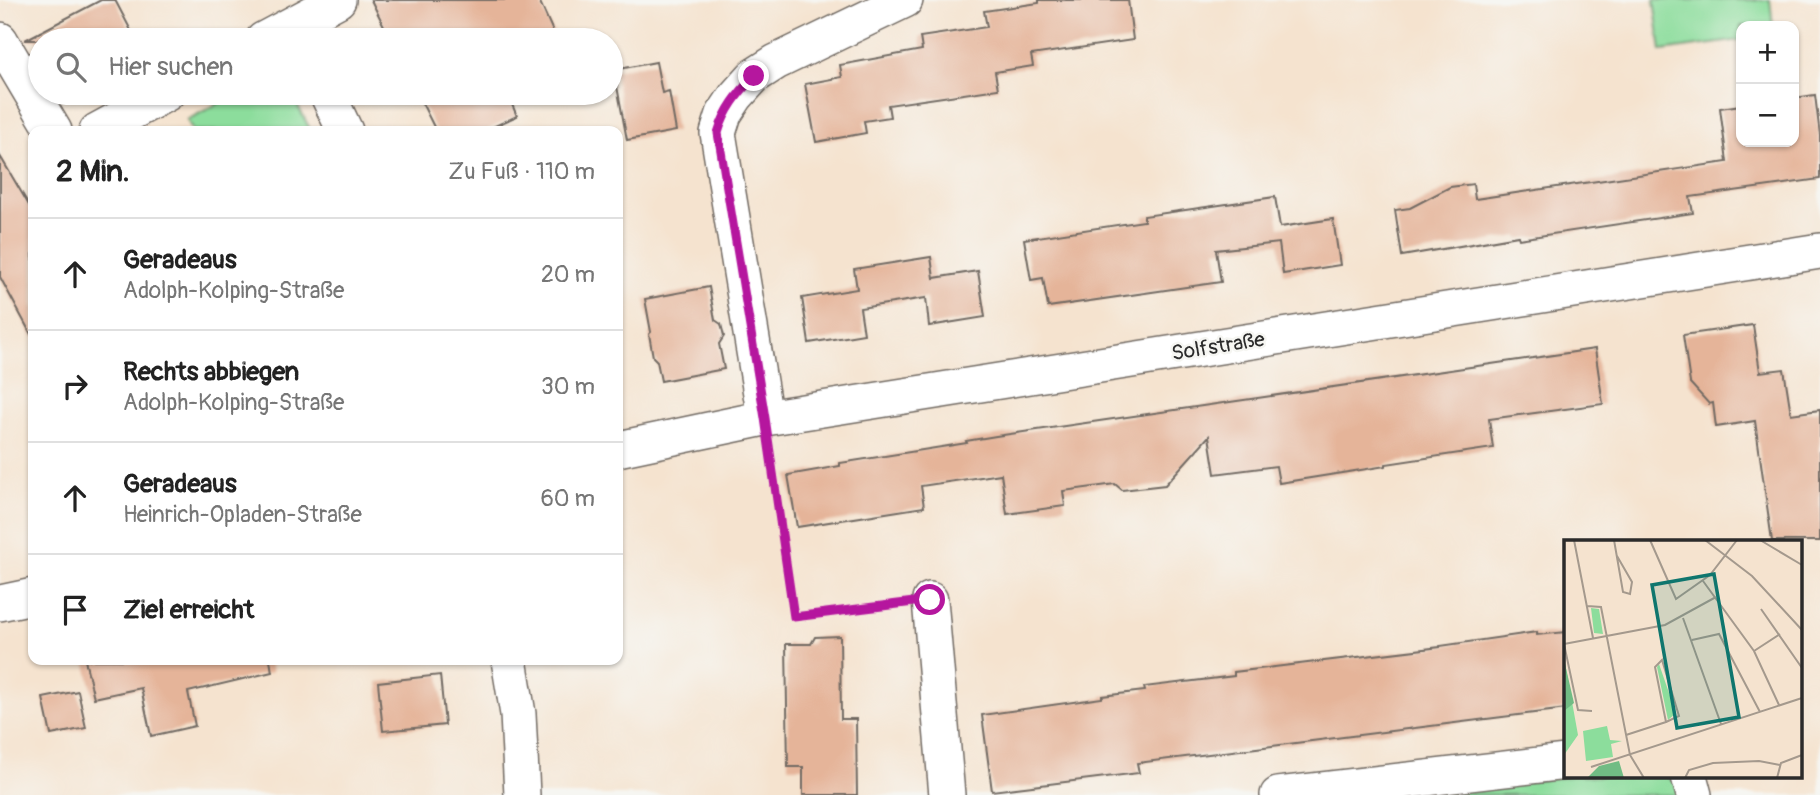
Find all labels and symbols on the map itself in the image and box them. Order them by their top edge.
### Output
route end [738,60,769,91]
street label: Solfstraße [1170,326,1267,367]
inset map [1564,540,1802,778]
route start [914,584,945,615]

